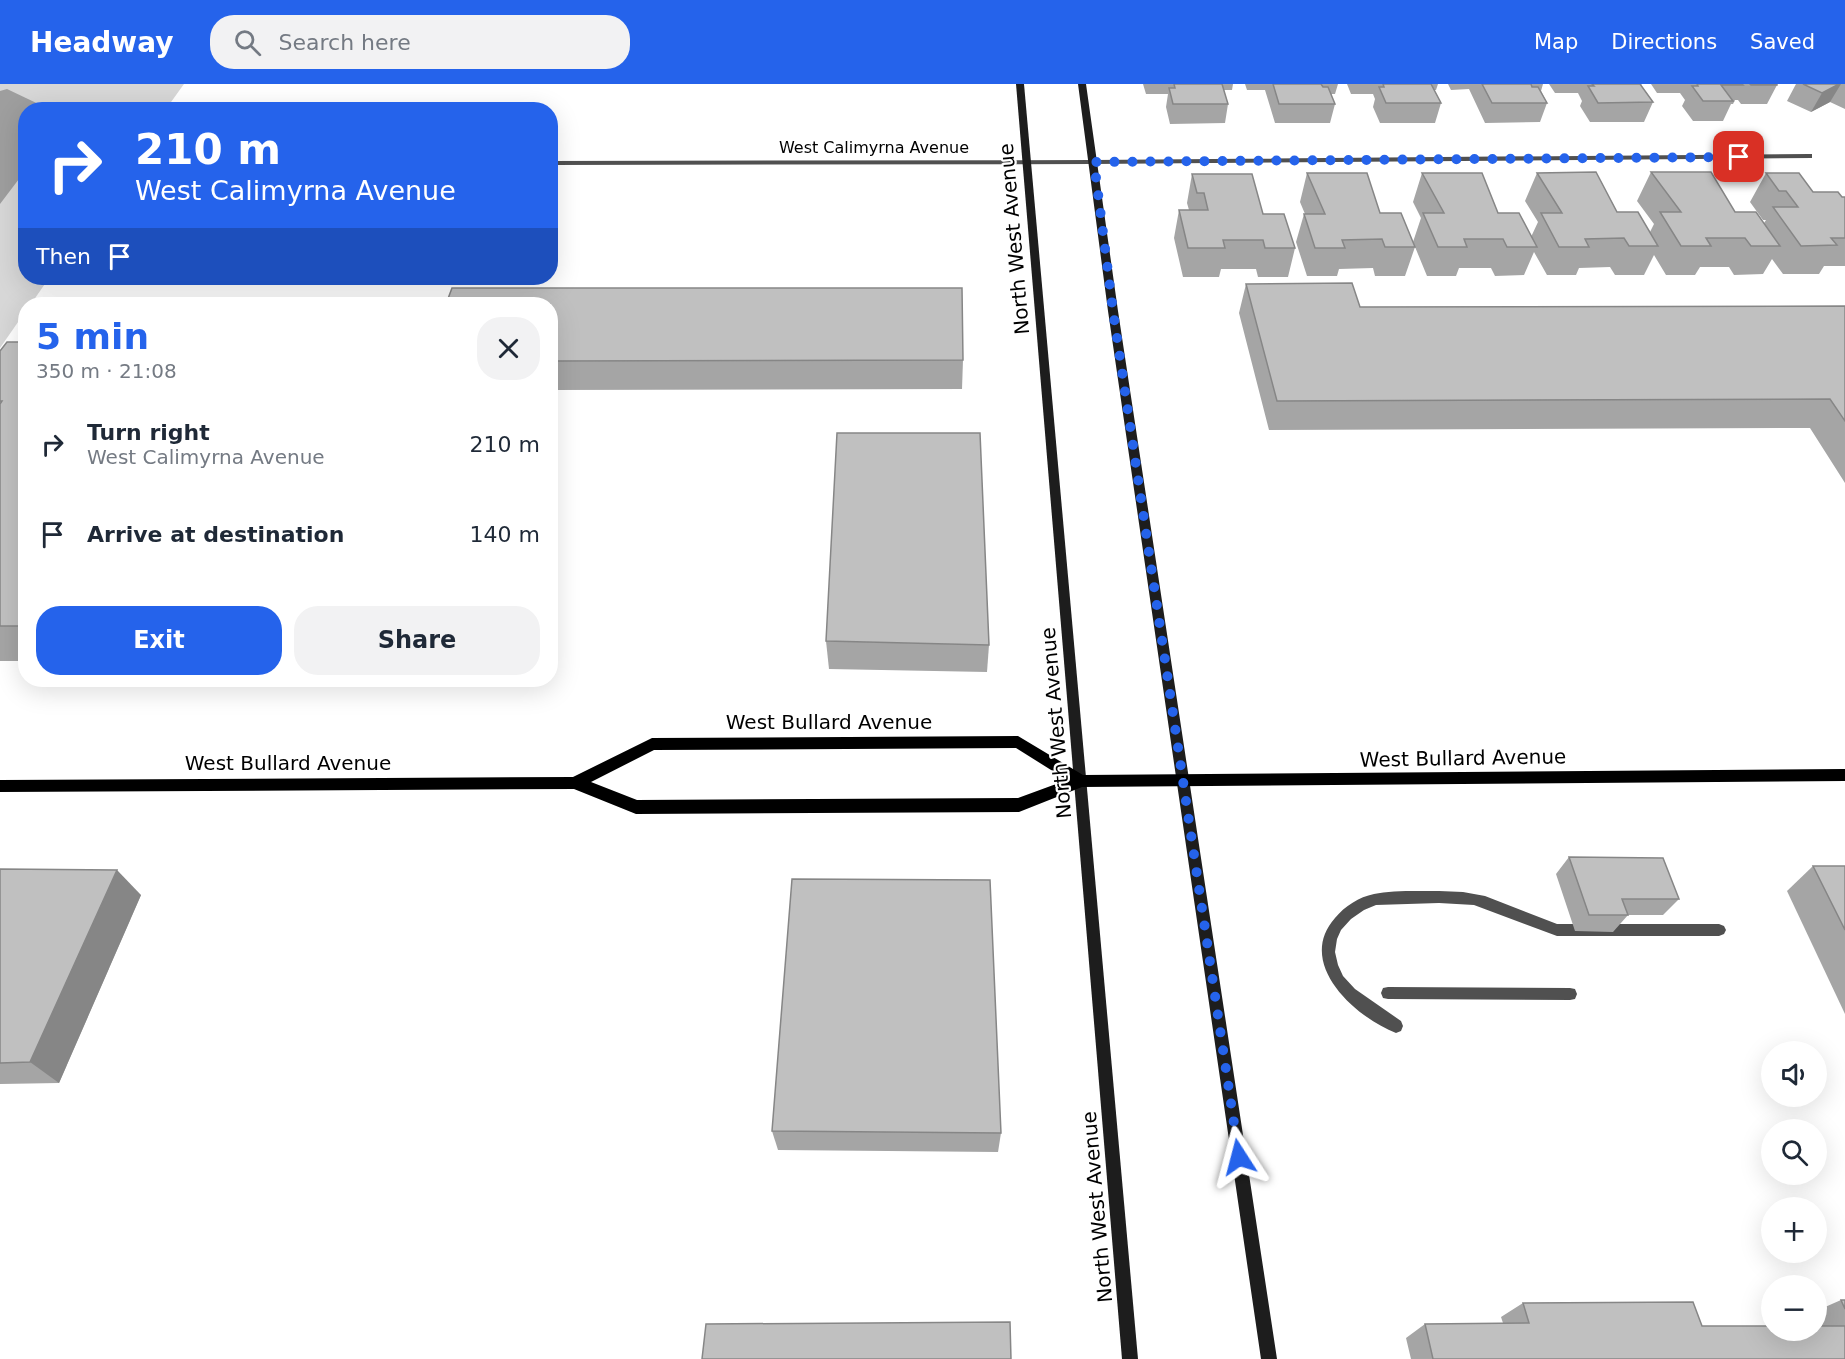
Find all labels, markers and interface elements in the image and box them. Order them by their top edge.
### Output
search box [210,15,630,69]
text: Headway [30,26,174,59]
icon: search [231,26,264,59]
text: Search here [279,30,411,55]
text: Map [1534,30,1578,54]
text: Directions [1611,30,1717,54]
text: Saved [1750,30,1815,54]
text: 210 m [135,125,281,174]
icon: right [36,126,114,204]
pin [1713,131,1764,182]
street label: West Calimyrna Avenue [779,138,969,157]
icon: arrive [1722,140,1755,173]
street label: North West Avenue [994,142,1034,336]
text: West Calimyrna Avenue [135,175,456,206]
icon: arrive [103,240,136,273]
text: Then [36,244,91,269]
text: 5 min [36,316,149,357]
button: close [477,317,540,380]
text: 350 m · 21:08 [36,359,177,383]
text: Turn right [87,420,210,445]
icon: right [36,428,69,461]
text: 210 m [470,432,540,457]
text: West Calimyrna Avenue [87,445,325,469]
icon: arrive [36,518,69,551]
text: Arrive at destination [87,522,344,547]
text: 140 m [470,522,540,547]
button: Exit [36,606,282,675]
button: Share [294,606,540,675]
street label: North West Avenue [1036,626,1076,820]
street label: West Bullard Avenue [726,710,932,734]
street label: West Bullard Avenue [1360,744,1566,772]
street label: West Bullard Avenue [185,751,391,775]
map controls [1761,1041,1827,1341]
button: sound [1761,1041,1827,1107]
street label: North West Avenue [1077,1110,1117,1304]
button: search [1761,1119,1827,1185]
position arrow [1207,1125,1271,1189]
button: + [1761,1197,1827,1263]
button: − [1761,1275,1827,1341]

